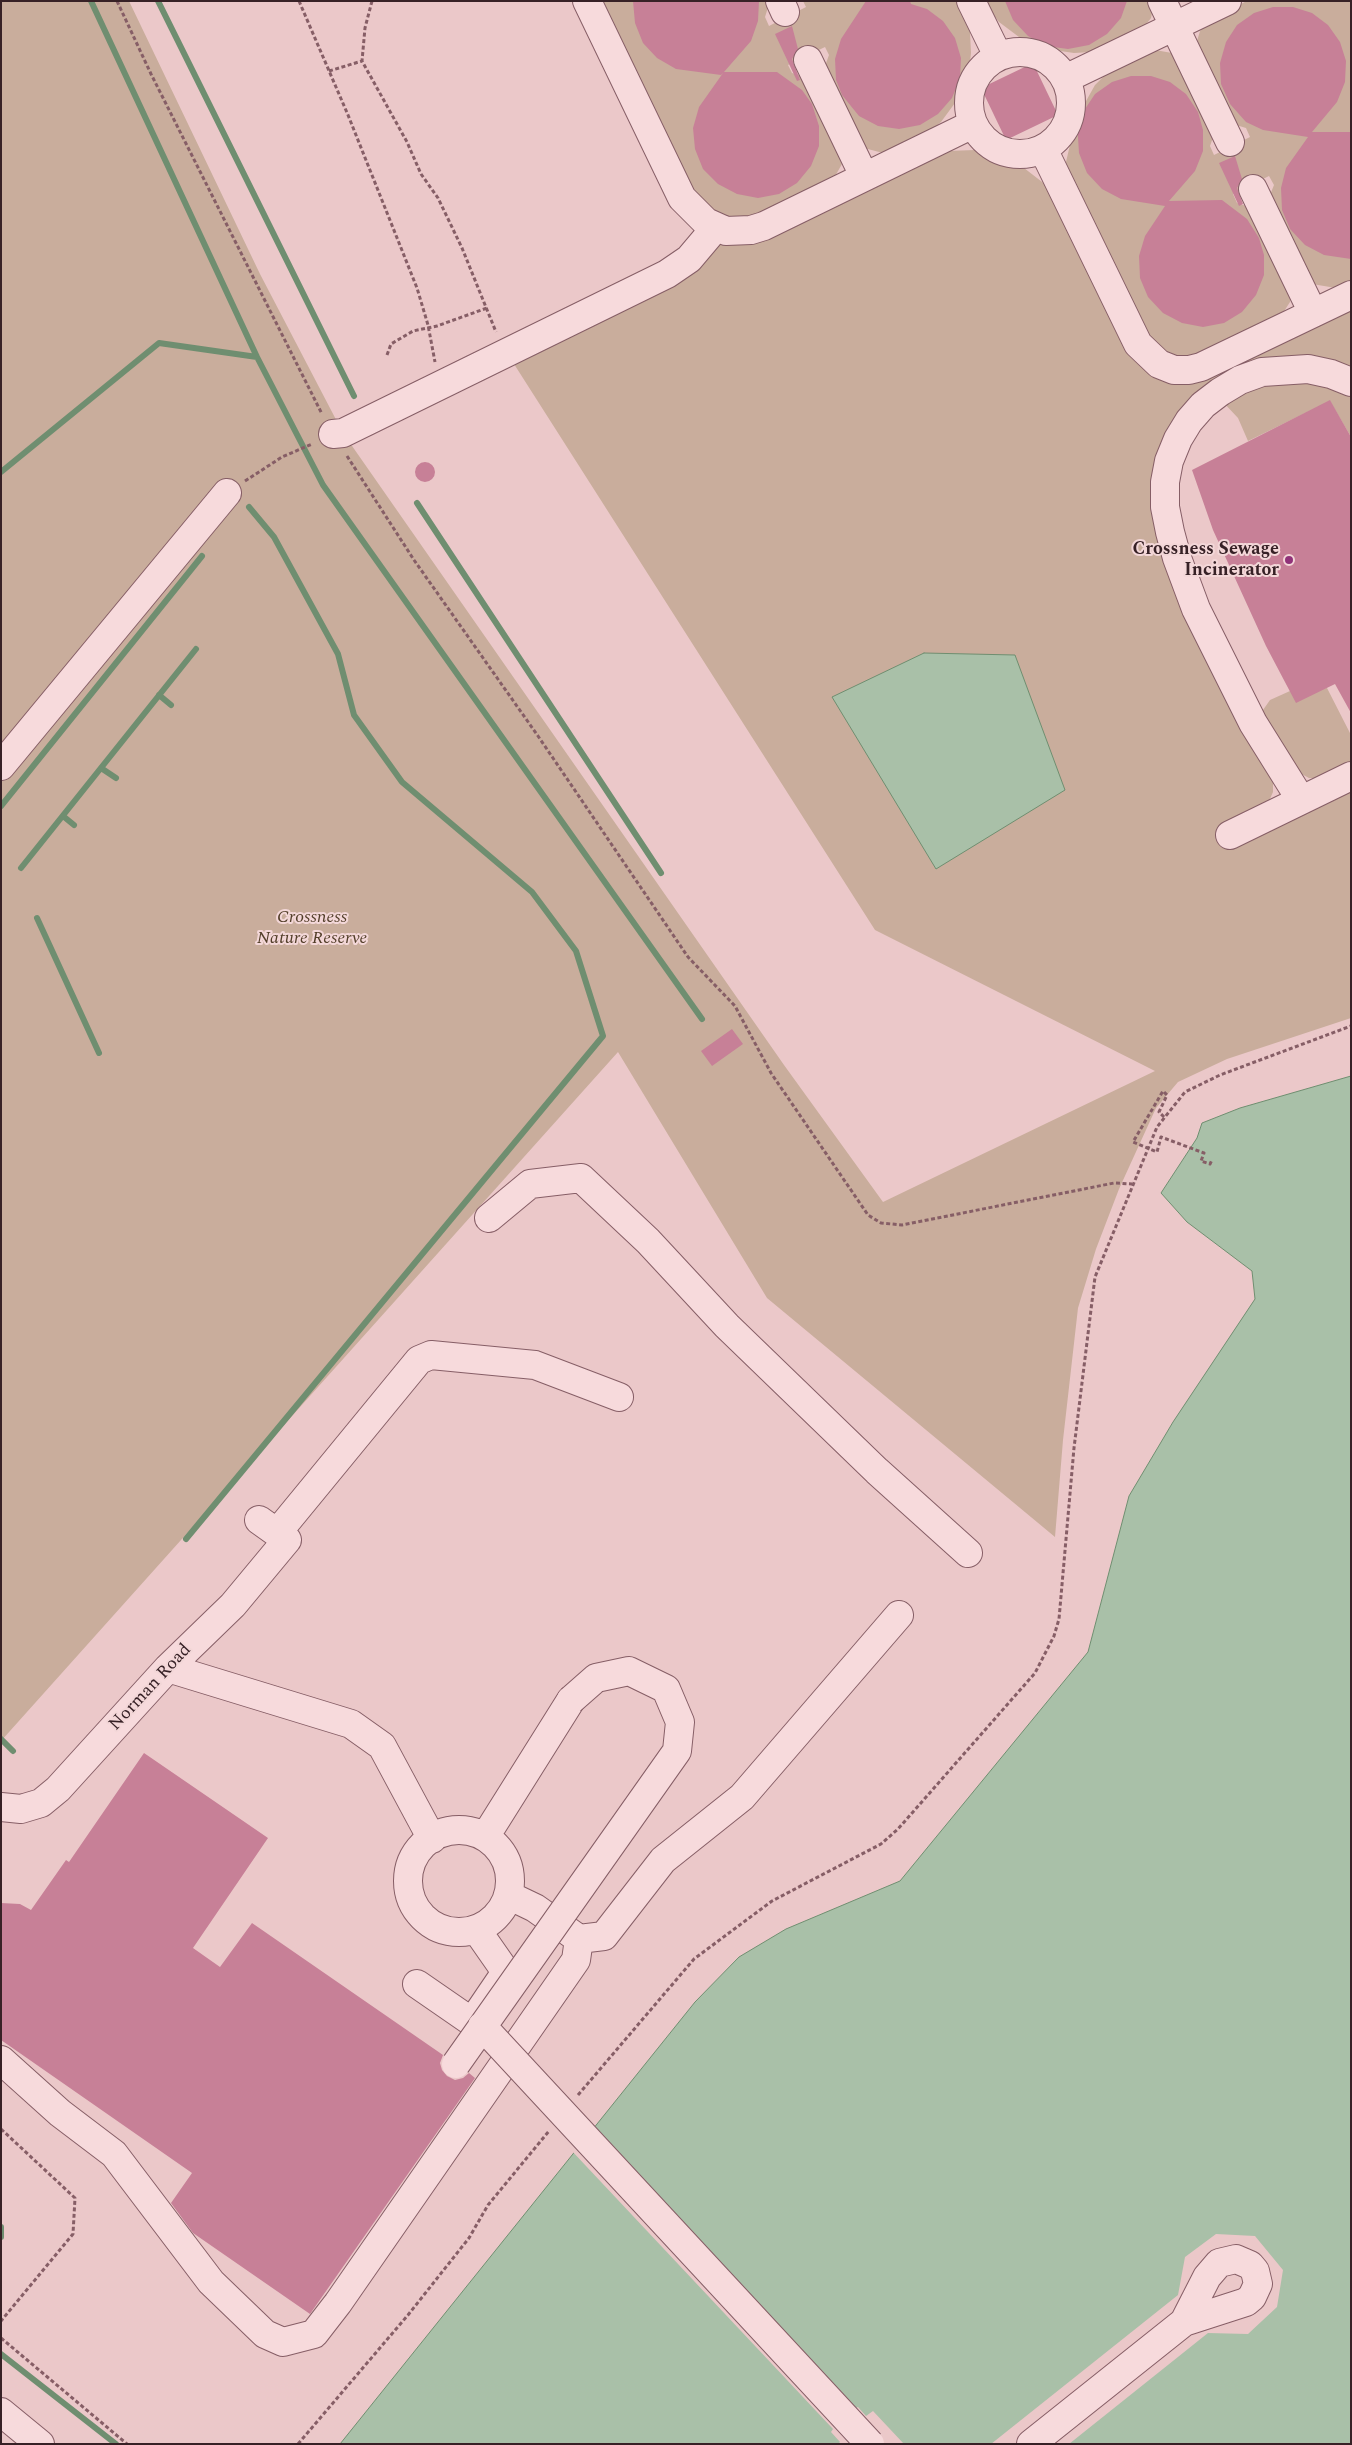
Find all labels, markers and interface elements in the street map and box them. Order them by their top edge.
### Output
place label: Crossness Sewage Incinerator [1133,539,1279,582]
marker: Crossness Sewage Incinerator [1283,554,1295,566]
park label: Crossness Nature Reserve [257,907,367,950]
street label: Norman Road [105,1640,197,1736]

